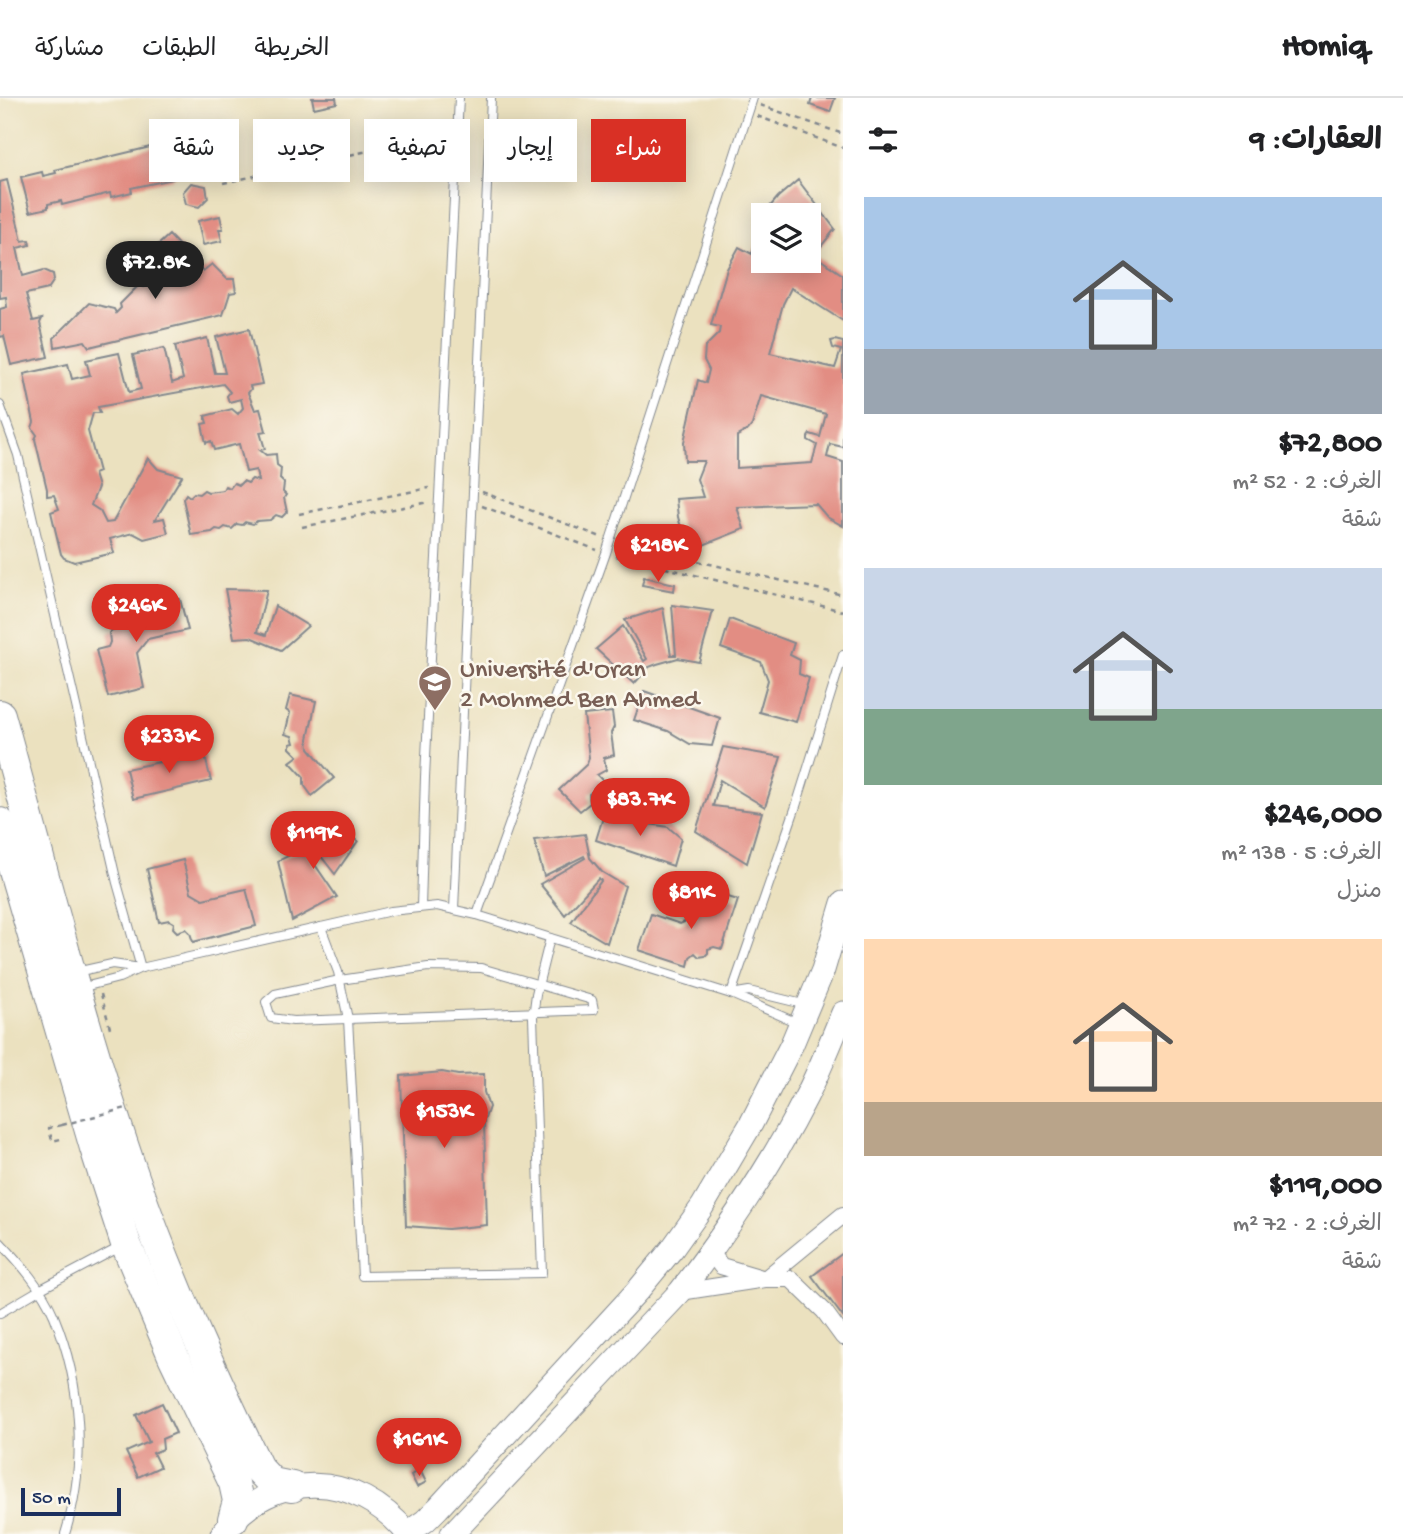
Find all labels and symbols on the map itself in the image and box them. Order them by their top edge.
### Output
pin: $72.8K [98,242,212,301]
pin: $218K [609,524,707,584]
pin: $246K [87,584,185,644]
place label: Université d'Oran 2 Mohmed Ben Ahmed [460,656,701,717]
school or university icon: Université d'Oran 2 Mohmed Ben Ahmed [416,663,454,712]
pin: $233K [120,716,218,775]
pin: $83.7K [583,778,697,838]
pin: $119K [264,812,362,871]
pin: $81K [650,872,732,931]
pin: $153K [395,1090,493,1150]
pin: $161K [370,1418,468,1478]
scale bar [21,1485,121,1517]

